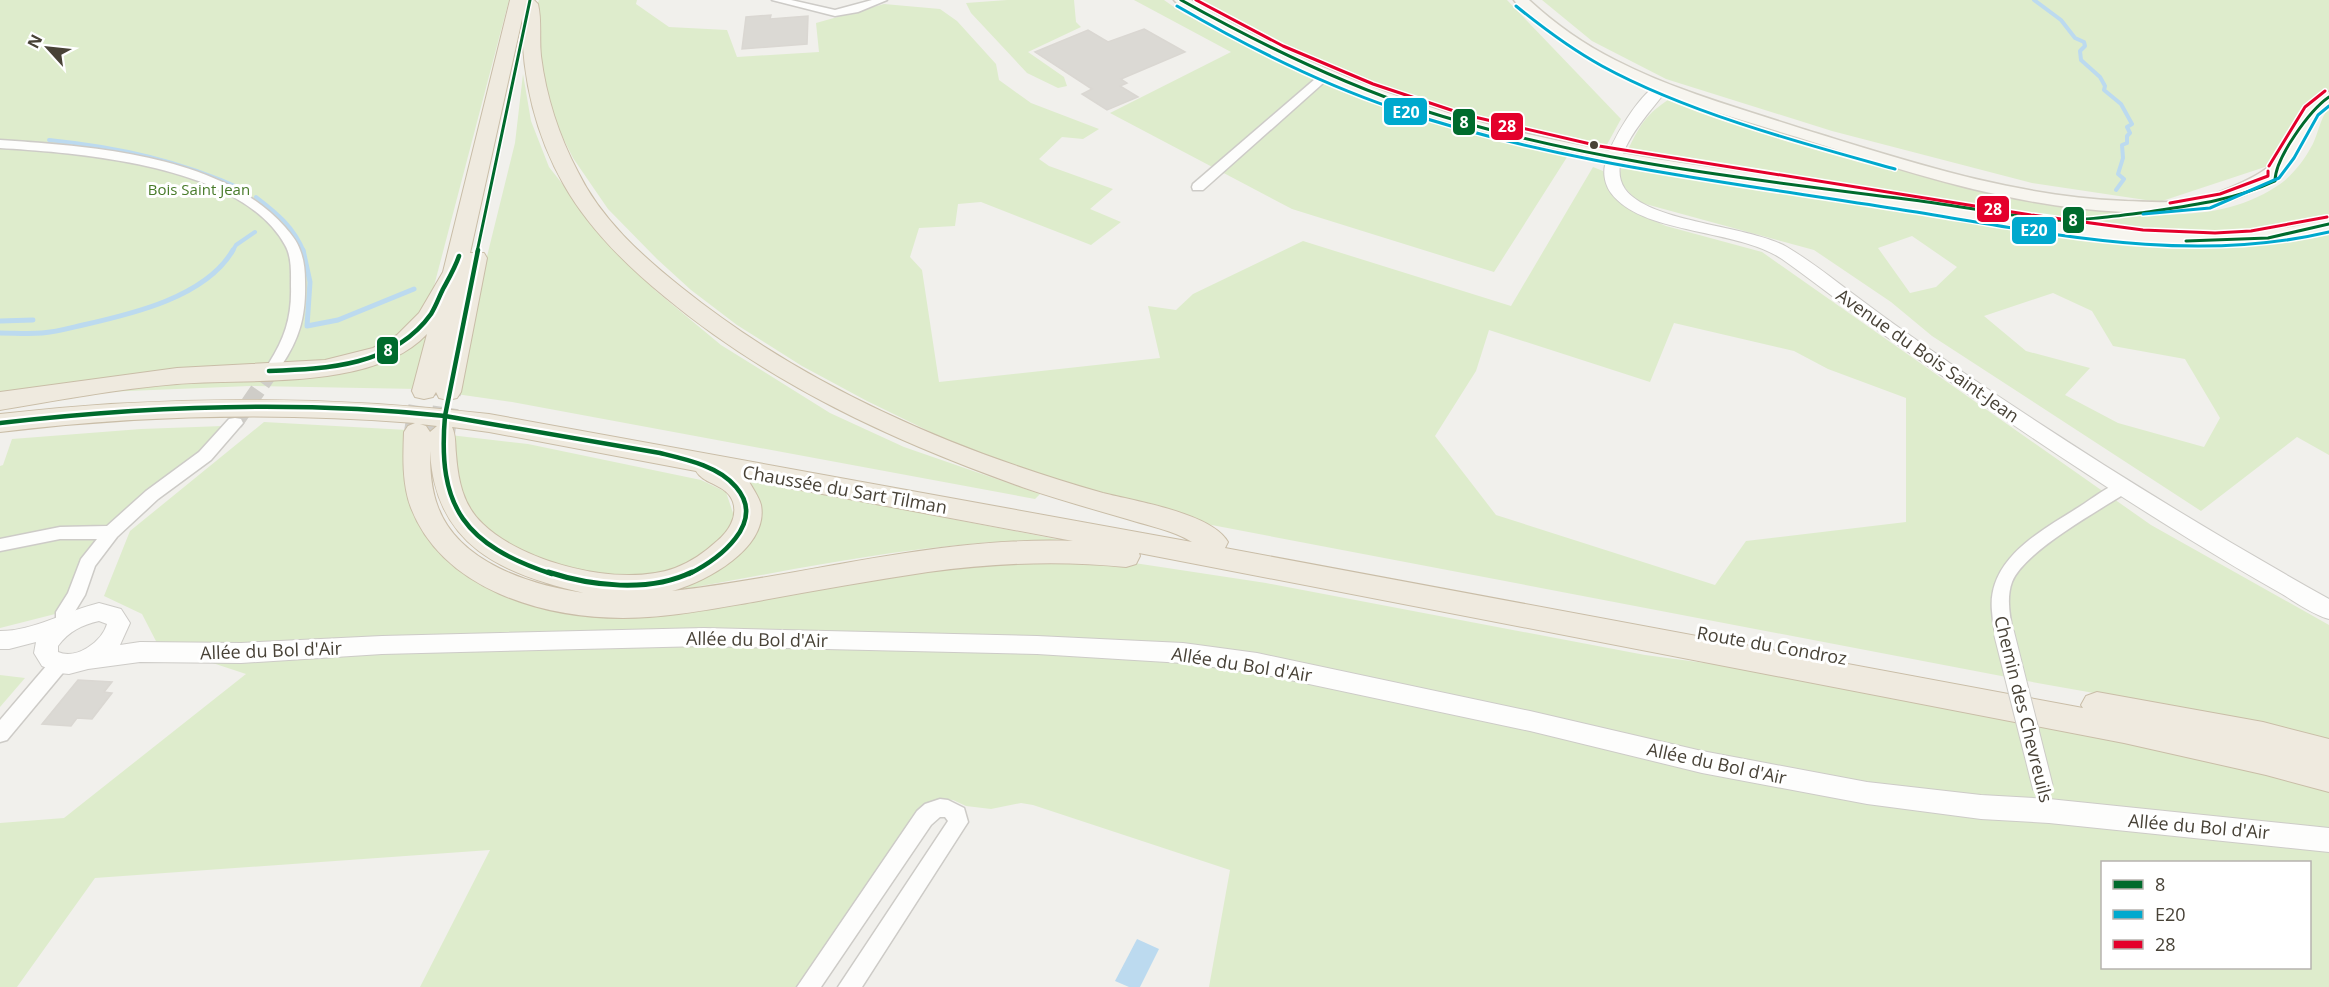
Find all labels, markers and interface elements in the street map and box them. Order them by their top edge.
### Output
north arrow [18,18,78,78]
text: N [22,30,47,52]
line badge: E20 [1383,97,1428,126]
text: E20 [1392,101,1420,123]
line badge: 8 [1452,108,1476,136]
text: 8 [1459,111,1469,133]
line badge: 28 [1490,112,1524,141]
text: 28 [1498,115,1516,137]
unlabelled marker [1588,139,1600,151]
park label: Bois Saint Jean [148,179,250,199]
line badge: 28 [1976,195,2010,223]
text: 28 [1984,198,2002,220]
line badge: 8 [2062,206,2085,234]
text: 8 [2068,209,2078,231]
line badge: E20 [2011,216,2057,245]
text: E20 [2020,219,2048,241]
street label: Avenue du Bois Saint-Jean [1832,283,2024,427]
line badge: 8 [376,336,399,365]
text: 8 [383,339,393,361]
street label: Chaussée du Sart Tilman [741,459,949,519]
street label: Chemin des Chevreuils [1989,613,2059,805]
street label: Route du Condroz [1695,620,1849,670]
street label: Allée du Bol d'Air [686,626,829,652]
street label: Allée du Bol d'Air [200,636,343,664]
street label: Allée du Bol d'Air [1170,641,1315,687]
street label: Allée du Bol d'Air [1645,736,1790,790]
street label: Allée du Bol d'Air [2127,808,2271,844]
legend [2101,861,2311,969]
text: 8 [2155,872,2165,896]
text: E20 [2155,902,2186,926]
text: 28 [2155,932,2176,956]

